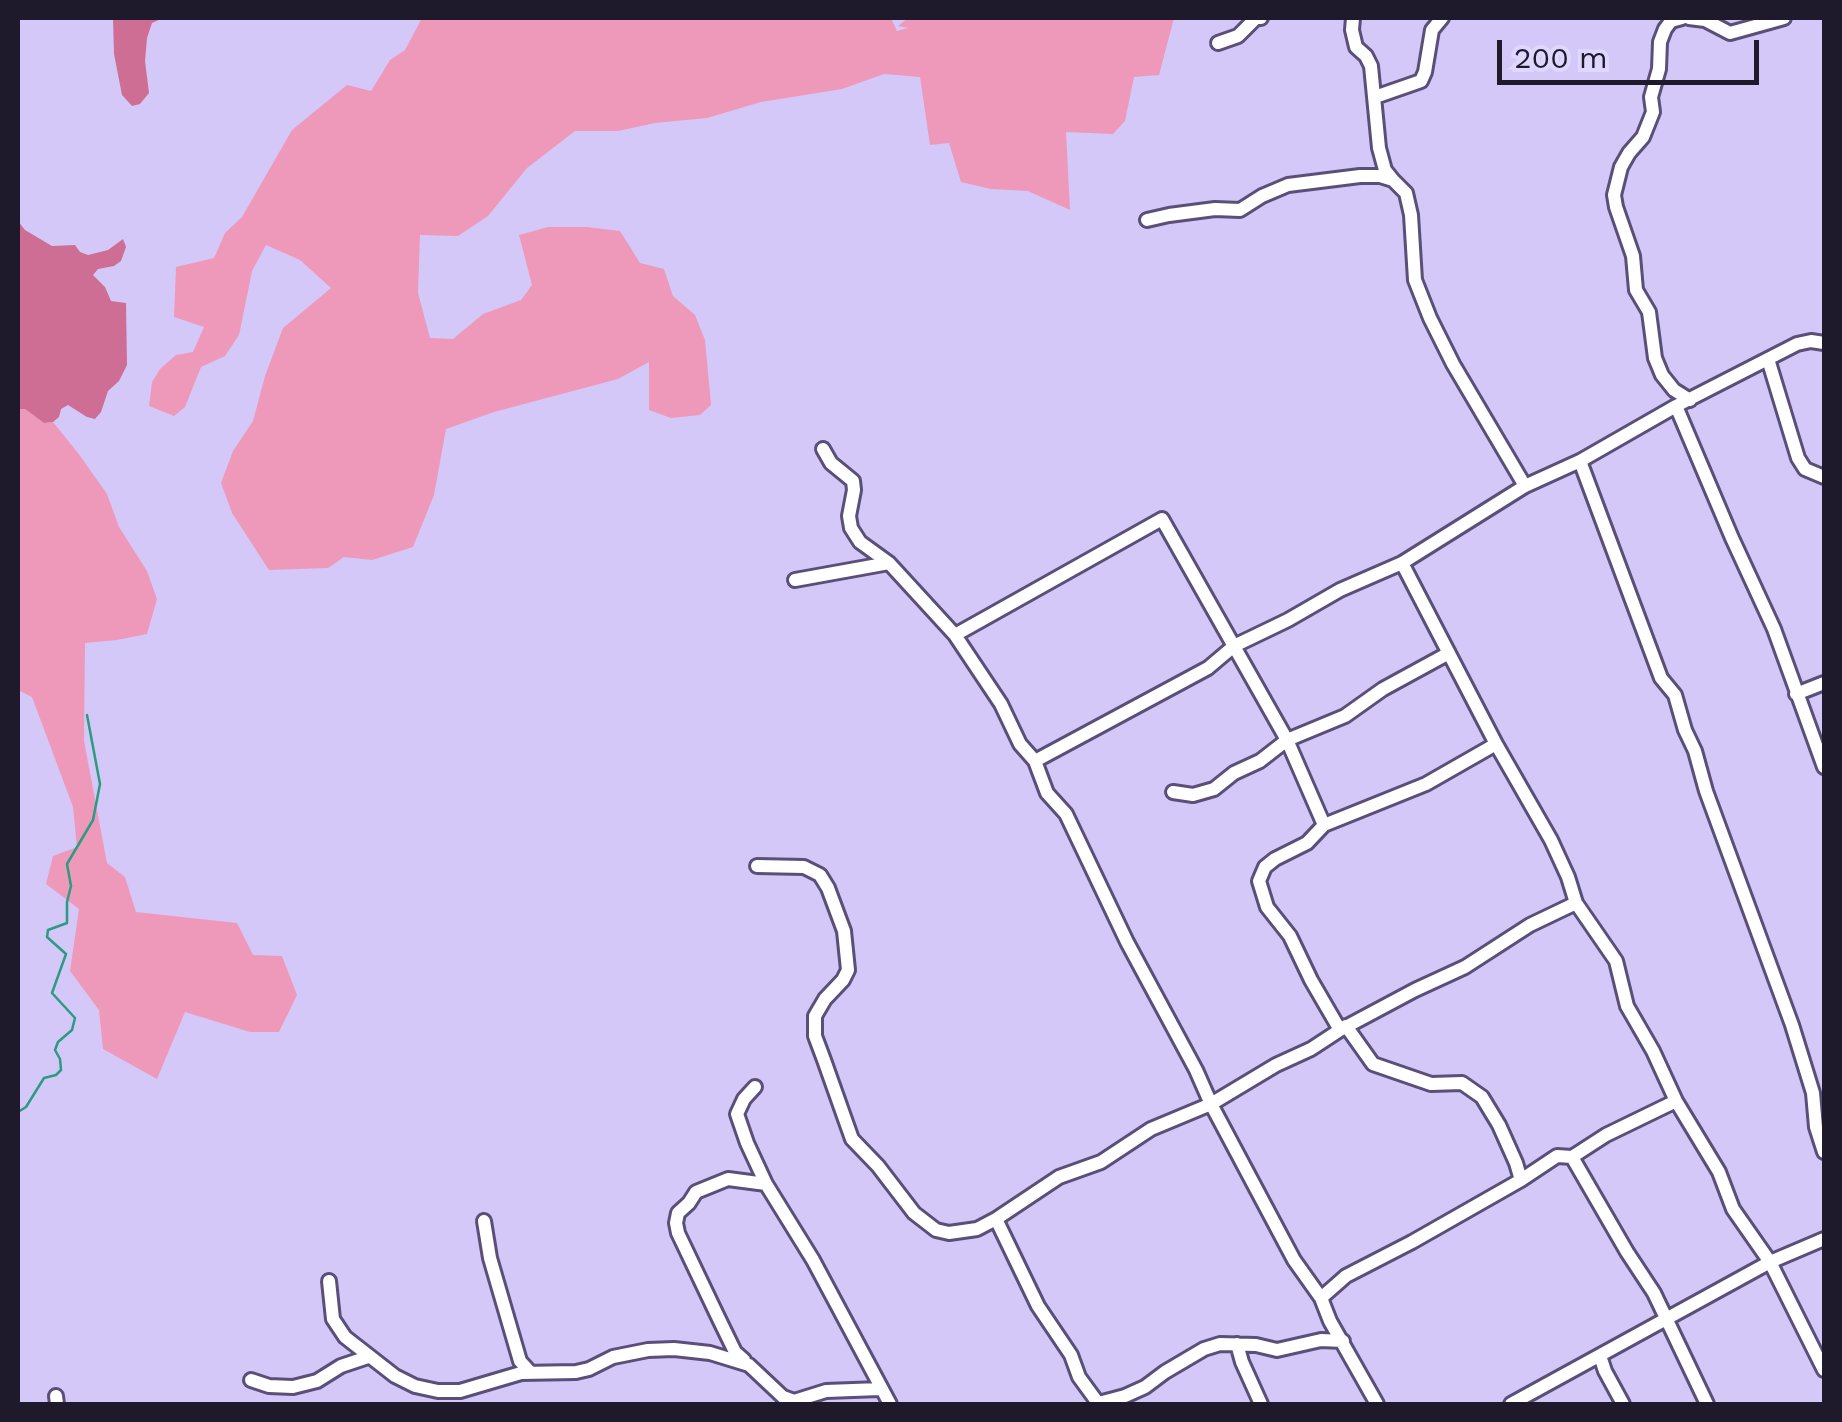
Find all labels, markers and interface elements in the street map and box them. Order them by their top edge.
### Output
scale bar [1502,20,1764,82]
text: 200 m [1514,40,1608,75]

